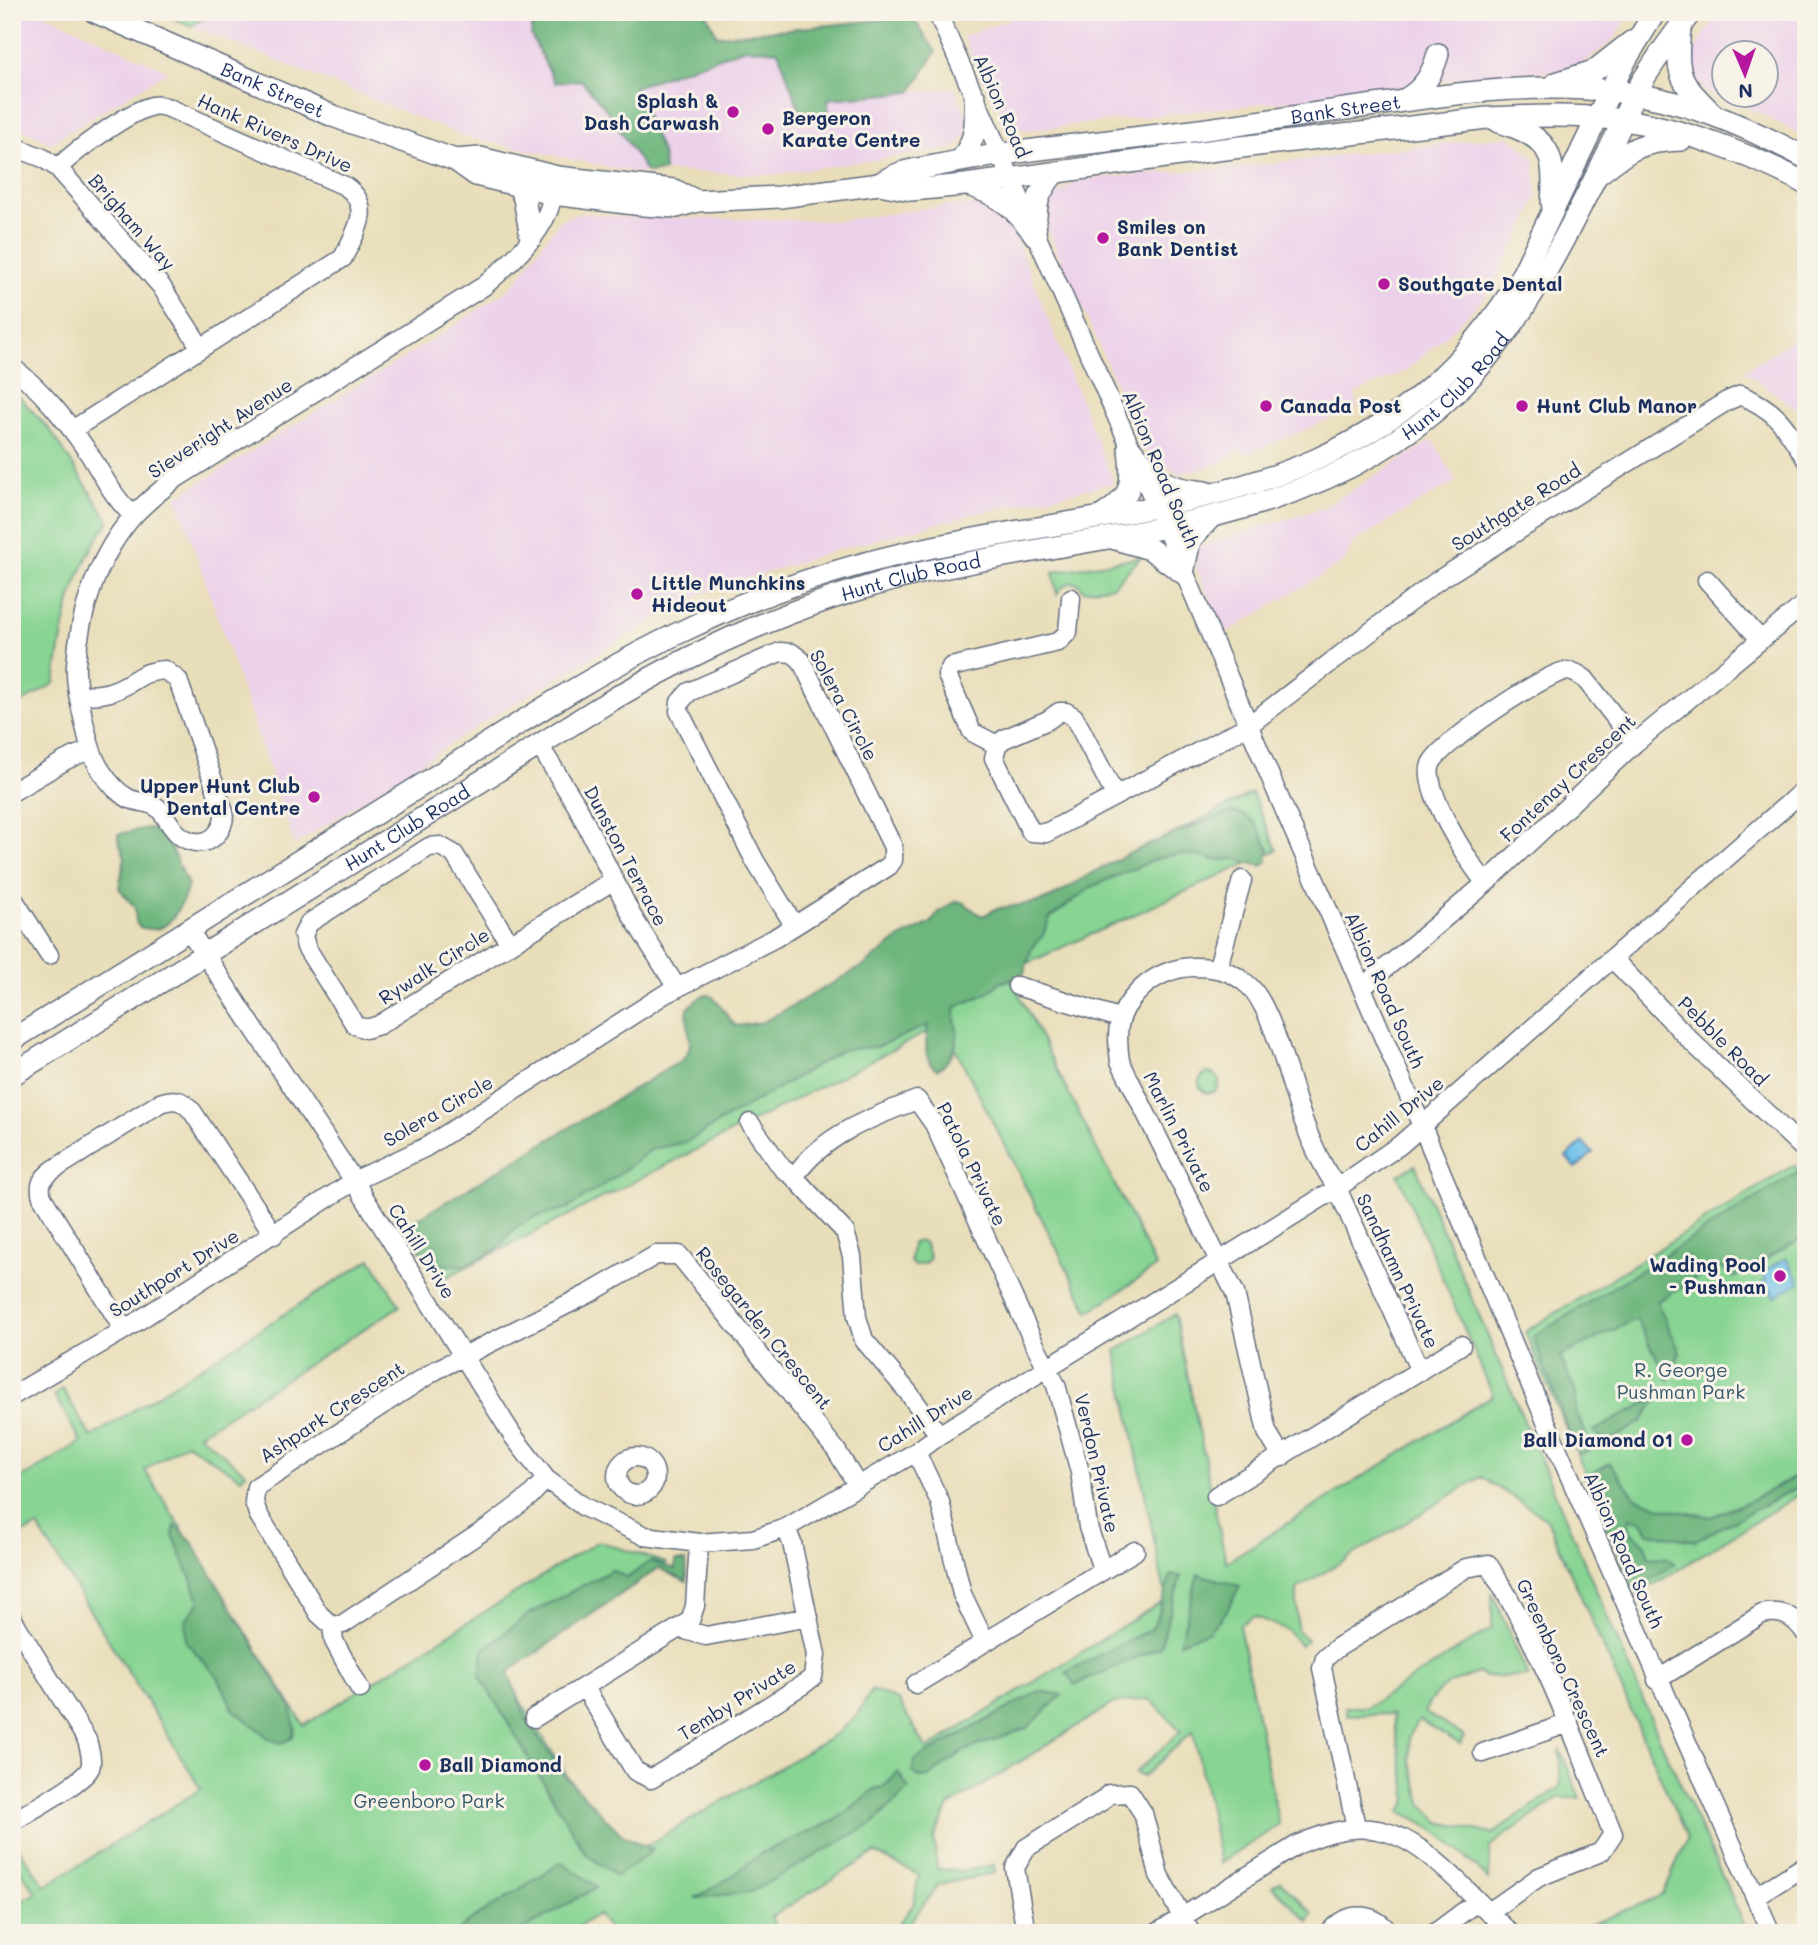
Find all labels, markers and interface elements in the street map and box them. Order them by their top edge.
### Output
north arrow [1710,38,1780,108]
street label: Albion Road [968,50,1036,162]
street label: Bank Street [217,56,329,123]
text: N [1738,79,1753,104]
street label: Hank Rivers Drive [194,87,357,178]
place label: Splash & Dash Carwash [584,88,719,135]
street label: Bank Street [1289,89,1402,129]
marker: Splash & Dash Carwash [725,104,741,120]
place label: Bergeron Karate Centre [782,105,920,152]
marker: Bergeron Karate Centre [760,121,776,137]
street label: Brigham Way [83,168,181,275]
place label: Smiles on Bank Dentist [1117,214,1238,261]
marker: Smiles on Bank Dentist [1095,230,1111,246]
place label: Southgate Dental [1398,271,1562,296]
marker: Southgate Dental [1376,276,1392,292]
street label: Hunt Club Road [1396,327,1514,445]
street label: Sieveright Avenue [143,372,297,484]
street label: Albion Road South [1117,386,1206,551]
place label: Canada Post [1280,393,1401,418]
place label: Hunt Club Manor [1536,393,1697,418]
marker: Canada Post [1258,398,1274,414]
marker: Hunt Club Manor [1514,398,1530,414]
street label: Southgate Road [1446,457,1585,556]
street label: Hunt Club Road [837,548,983,606]
place label: Little Munchkins Hideout [651,570,805,617]
marker: Little Munchkins Hideout [629,586,645,602]
street label: Solera Circle [805,645,884,765]
street label: Fontenay Crescent [1494,708,1641,847]
place label: Upper Hunt Club Dental Centre [140,773,300,820]
street label: Hunt Club Road [339,779,474,876]
street label: Dunston Terrace [579,781,674,930]
marker: Upper Hunt Club Dental Centre [306,789,322,805]
street label: Albion Road South [1340,908,1431,1072]
street label: Rywalk Circle [374,922,494,1010]
street label: Pebble Road [1673,990,1774,1091]
street label: Marlin Private [1138,1067,1221,1197]
street label: Solera Circle [378,1069,497,1152]
street label: Cahill Drive [1349,1070,1448,1157]
street label: Patola Private [932,1098,1013,1230]
street label: Sandhamn Private [1352,1189,1445,1352]
street label: Cahill Drive [383,1198,462,1303]
street label: Southport Drive [104,1223,243,1323]
street label: Rosegarden Crescent [691,1241,838,1414]
place label: Wading Pool - Pushman [1649,1252,1766,1299]
marker: Wading Pool - Pushman [1772,1268,1788,1284]
street label: Ashpark Crescent [254,1355,409,1468]
park label: R. George Pushman Park [1617,1357,1745,1404]
street label: Cahill Drive [872,1379,977,1458]
street label: Verdon Private [1069,1391,1126,1535]
place label: Ball Diamond 01 [1523,1427,1673,1452]
marker: Ball Diamond 01 [1679,1432,1695,1448]
street label: Albion Road South [1579,1468,1670,1632]
street label: Greenboro Crescent [1511,1575,1616,1761]
street label: Temby Private [673,1653,800,1746]
place label: Ball Diamond [439,1752,562,1777]
marker: Ball Diamond [417,1757,433,1773]
park label: Greenboro Park [354,1788,505,1813]

